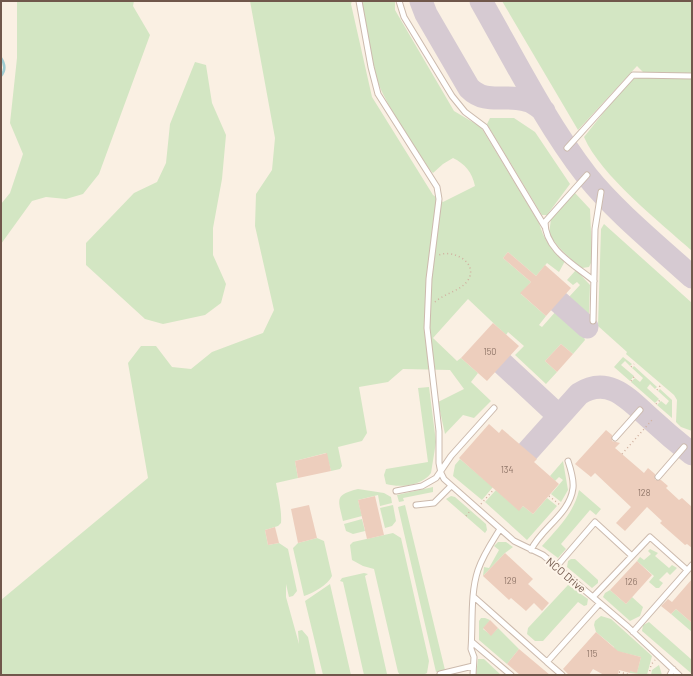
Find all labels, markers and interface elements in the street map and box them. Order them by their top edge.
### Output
house number: 150 [484,346,496,357]
house number: 134 [501,464,513,475]
house number: 128 [638,487,651,498]
street label: NCO Drive [544,554,589,595]
house number: 129 [504,575,517,586]
house number: 126 [625,576,638,587]
house number: 115 [587,648,598,659]

